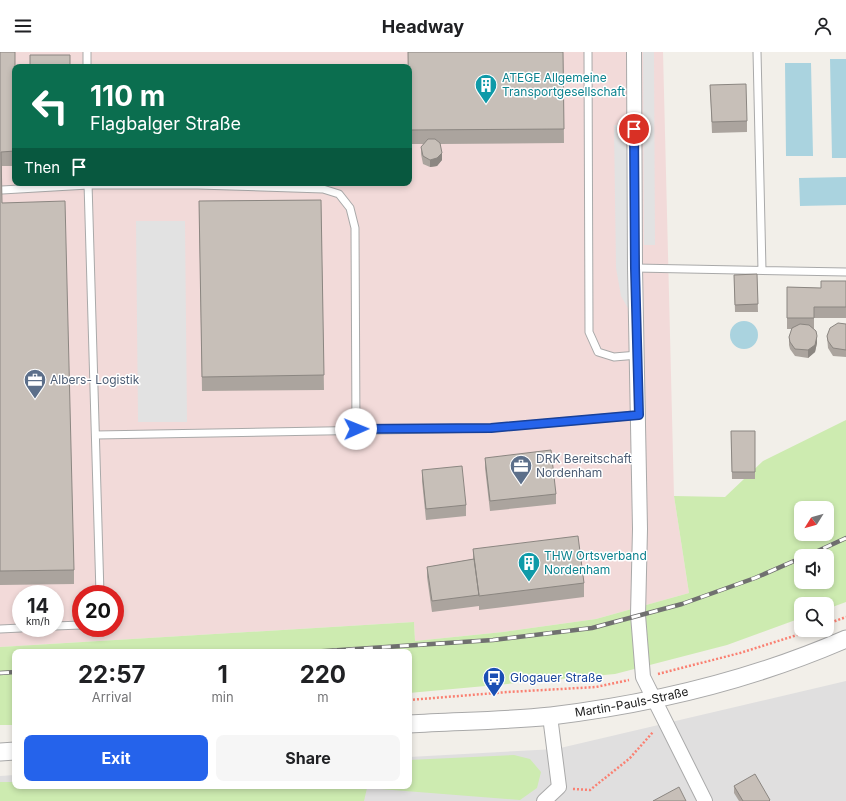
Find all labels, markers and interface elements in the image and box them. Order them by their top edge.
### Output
icon: menu [12,15,34,37]
icon: person [812,15,834,37]
text: Headway [382,16,464,37]
place label: ATEGE Allgemeine Transportgesellschaft [502,70,625,99]
building icon: ATEGE Allgemeine Transportgesellschaft [473,72,499,105]
text: 110 m [90,79,165,113]
icon: left [24,80,76,132]
pin [617,112,651,146]
text: Flagbalger Straße [90,113,241,134]
icon: arrive [623,118,645,140]
icon: arrive [68,156,90,178]
text: Then [24,158,60,177]
office icon: Albers- Logistik [22,367,48,400]
place label: Albers- Logistik [50,372,140,387]
position arrow [335,408,377,450]
place label: DRK Bereitschaft Nordenham [536,451,632,480]
office icon: DRK Bereitschaft Nordenham [508,453,534,486]
north arrow [794,501,834,541]
map controls [794,501,834,637]
place label: THW Ortsverband Nordenham [544,548,647,577]
button: sound [794,549,834,589]
building icon: THW Ortsverband Nordenham [516,550,542,583]
speed limit sign: 20 [72,585,124,637]
text: 14 [27,594,49,618]
button: search [794,597,834,637]
text: km/h [26,615,50,627]
text: 22:57 [78,660,146,689]
text: 1 [217,660,228,689]
text: 220 [300,660,346,689]
bus stop icon: Glogauer Straße [481,665,507,698]
place label: Glogauer Straße [510,670,602,685]
street label: Martin-Pauls-Straße [574,684,690,720]
text: Arrival [92,689,132,705]
text: min [211,689,234,705]
text: m [317,689,329,705]
button: Exit [24,735,208,781]
button: Share [216,735,400,781]

